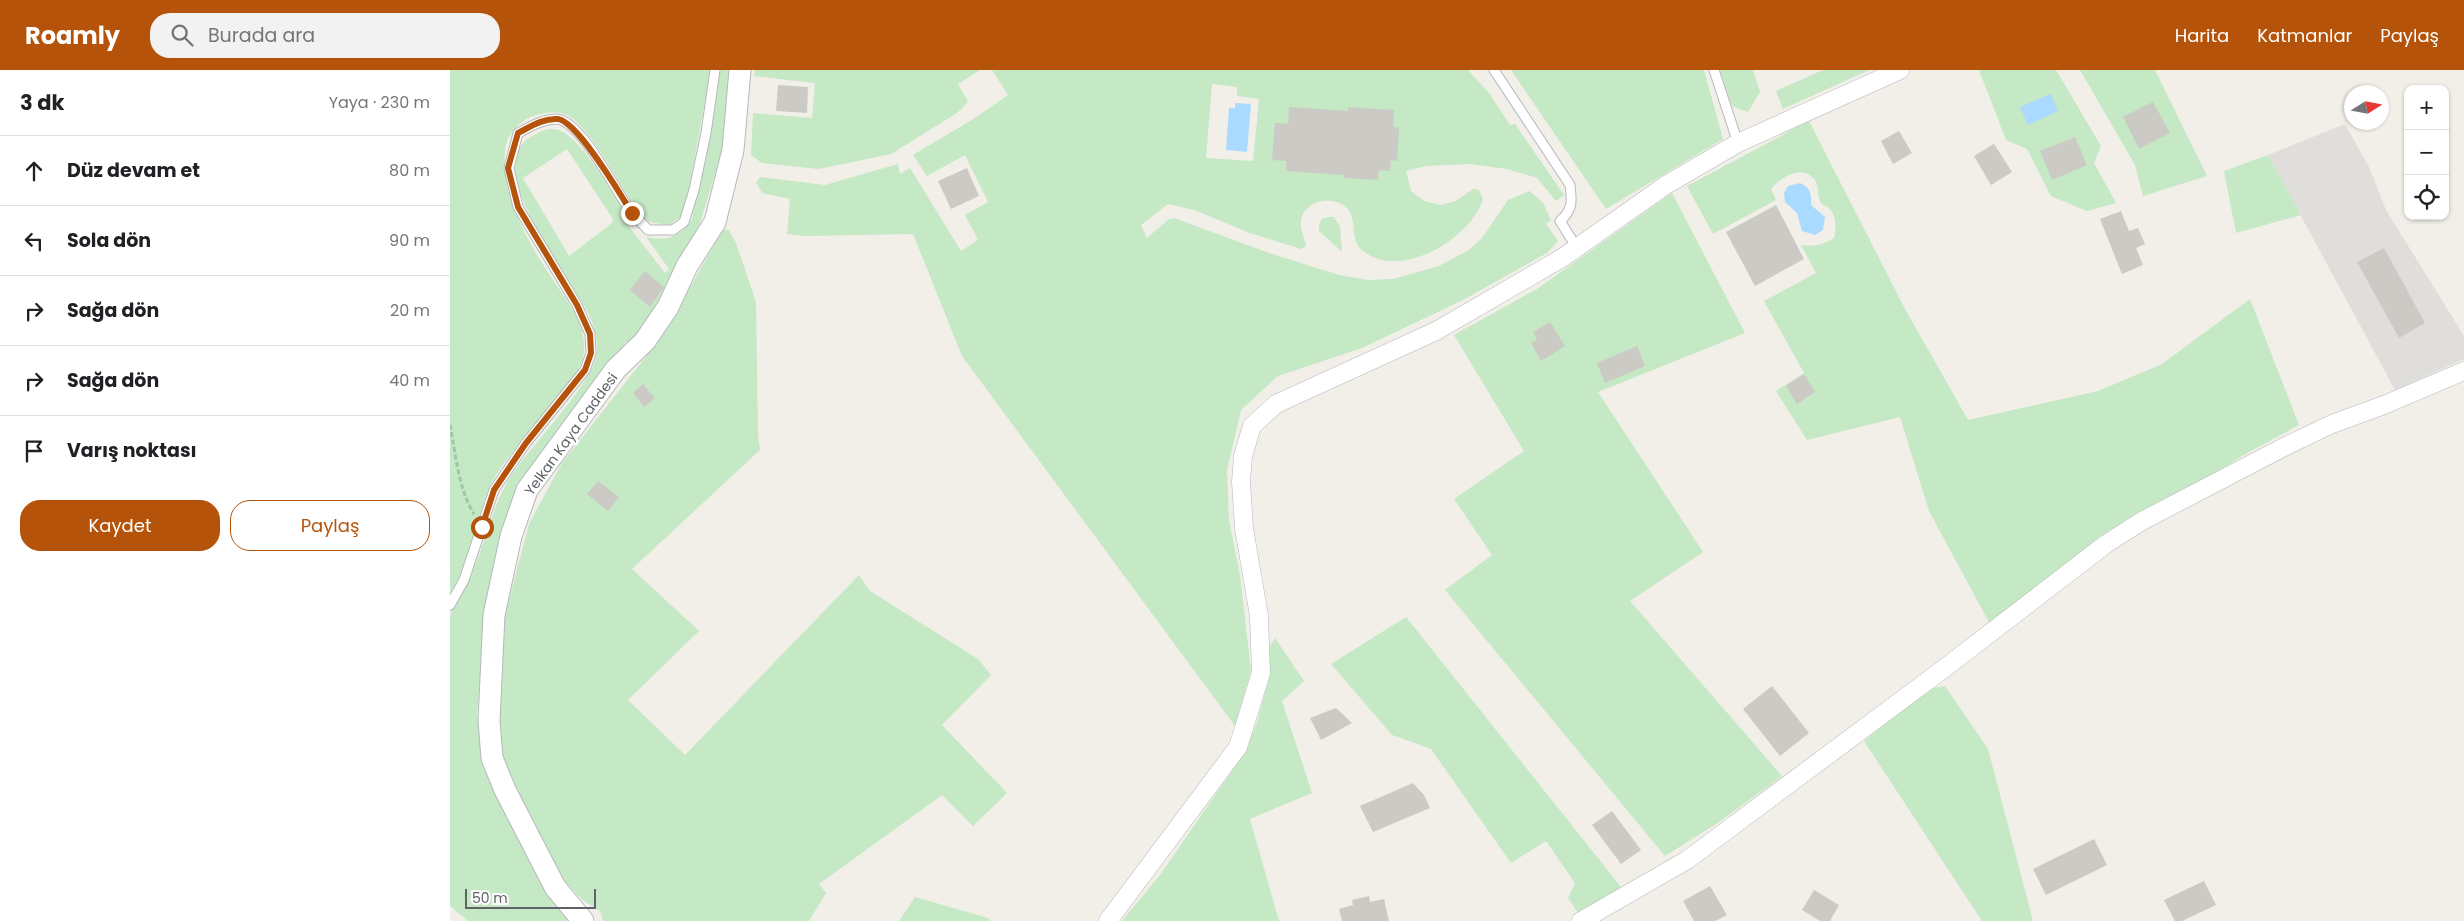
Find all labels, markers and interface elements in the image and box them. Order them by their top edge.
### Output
search box [150,13,500,58]
text: Roamly [25,19,120,52]
icon: search [168,21,196,49]
text: Burada ara [208,22,315,49]
text: Harita [2175,23,2229,48]
text: Katmanlar [2257,23,2352,48]
text: Paylaş [2380,23,2439,48]
north arrow [2344,85,2389,130]
map controls [2404,85,2449,220]
button: + [2404,85,2449,130]
text: 3 dk [20,88,64,117]
text: Yaya · 230 m [329,91,430,114]
button: − [2404,130,2449,175]
icon: ahead [20,157,48,185]
text: Düz devam et [67,157,200,184]
text: 80 m [389,159,430,182]
button: locate [2404,175,2449,220]
route end [621,202,644,225]
icon: left [20,227,48,255]
text: Sola dön [67,227,151,254]
text: 90 m [389,229,430,252]
icon: right [20,297,48,325]
text: Sağa dön [67,297,159,324]
text: 20 m [390,299,430,322]
icon: right [20,367,48,395]
text: Sağa dön [67,367,159,394]
text: 40 m [389,369,430,392]
street label: Yelkan Kaya Caddesi [520,369,622,499]
icon: arrive [20,437,48,465]
text: Varış noktası [67,437,197,464]
button: Kaydet [20,500,220,551]
button: Paylaş [230,500,430,551]
route start [471,516,494,539]
scale bar [465,886,596,909]
text: 50 m [472,888,508,908]

